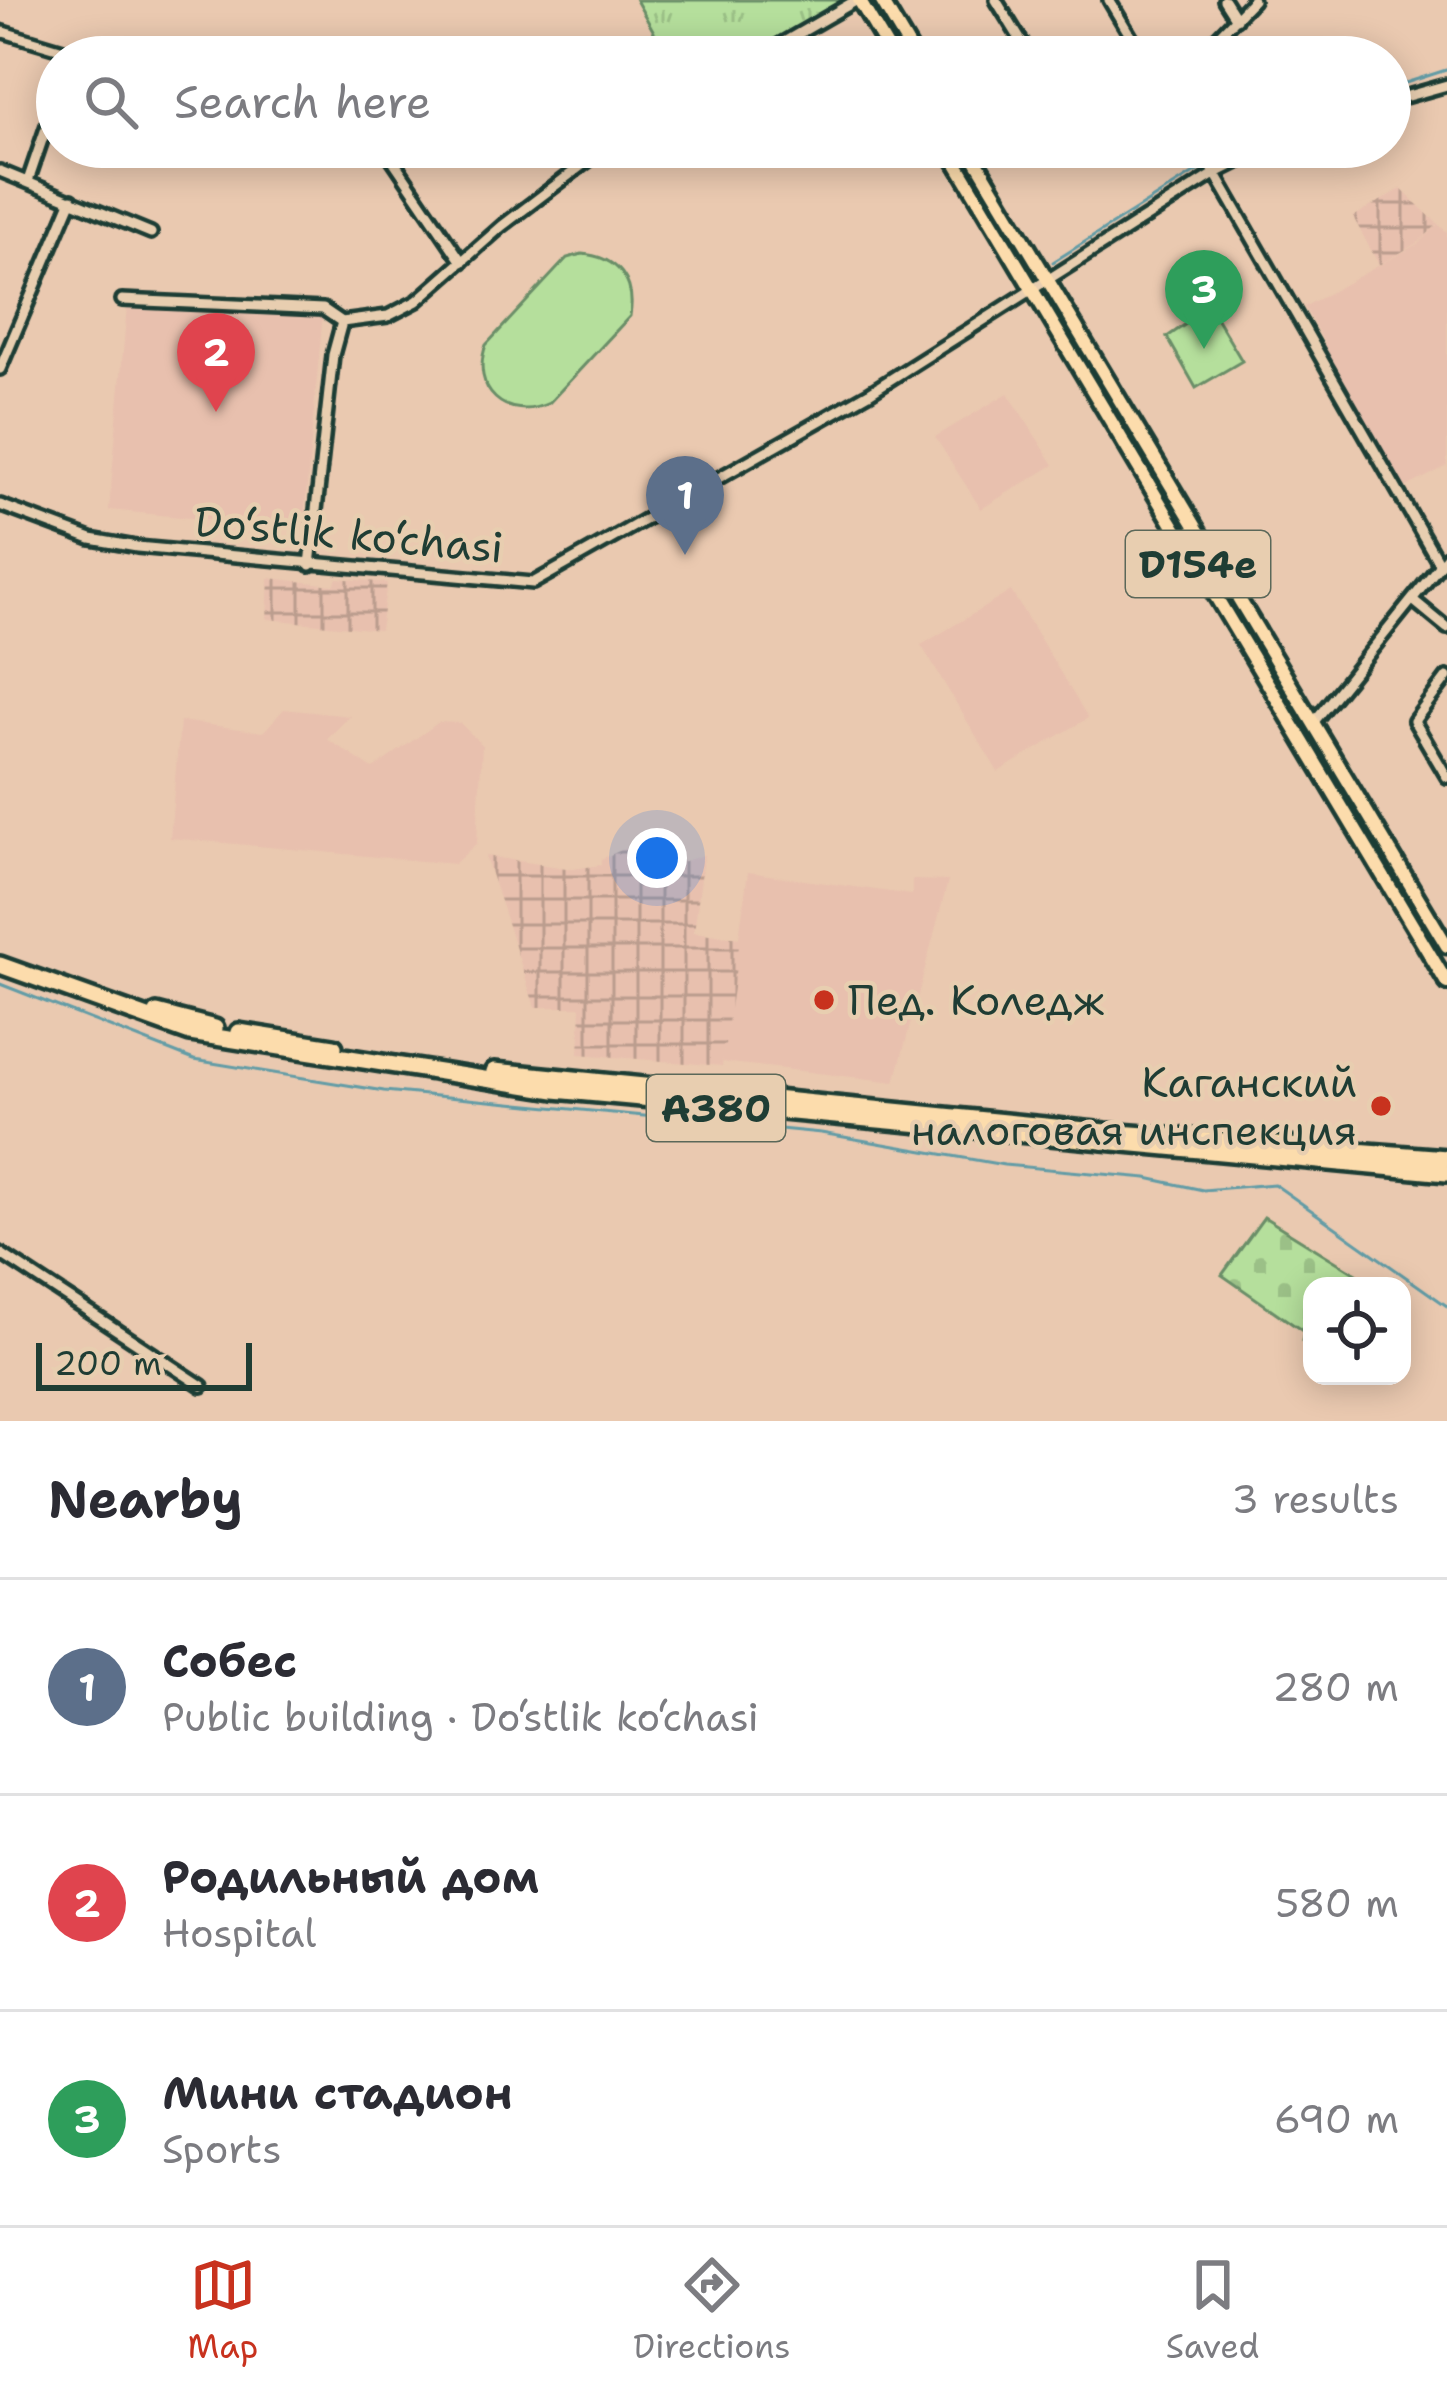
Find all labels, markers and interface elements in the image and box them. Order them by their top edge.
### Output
search box [36,36,1411,168]
icon: search [78,69,144,135]
text: Search here [174,72,431,132]
pin: 3 [1165,250,1243,349]
pin: 2 [177,313,255,412]
pin: 1 [646,456,724,555]
street label: Do‘stlik ko‘chasi [192,493,506,575]
road number: D154e [1126,531,1270,597]
your location [627,828,687,888]
place label: Пед. Коледж [848,972,1104,1028]
marker: Пед. Коледж [811,987,837,1013]
place label: Каганский налоговая инспекция [911,1054,1357,1158]
road number: A380 [647,1075,785,1141]
marker: Каганский налоговая инспекция [1368,1093,1394,1119]
map controls [1303,1277,1411,1385]
button: locate [1303,1277,1411,1385]
scale bar [36,1337,252,1390]
text: 200 m [54,1341,162,1386]
text: Nearby [48,1465,243,1533]
text: 3 results [1232,1473,1399,1525]
text: Собеc [162,1631,297,1691]
text: 1 [78,1661,96,1713]
text: 280 m [1272,1661,1399,1713]
text: Public building · Do‘stlik ko‘chasi [162,1691,759,1743]
text: Родильный дом [162,1847,539,1907]
text: 2 [73,1877,101,1929]
text: 580 m [1275,1877,1399,1929]
text: Hospital [162,1907,316,1959]
text: Мини стадион [162,2063,513,2123]
text: 3 [73,2093,101,2145]
text: 690 m [1274,2093,1399,2145]
text: Sports [162,2123,282,2175]
tab: Map [188,2252,258,2369]
tab: Directions [633,2252,791,2369]
tab: Saved [1166,2252,1259,2369]

